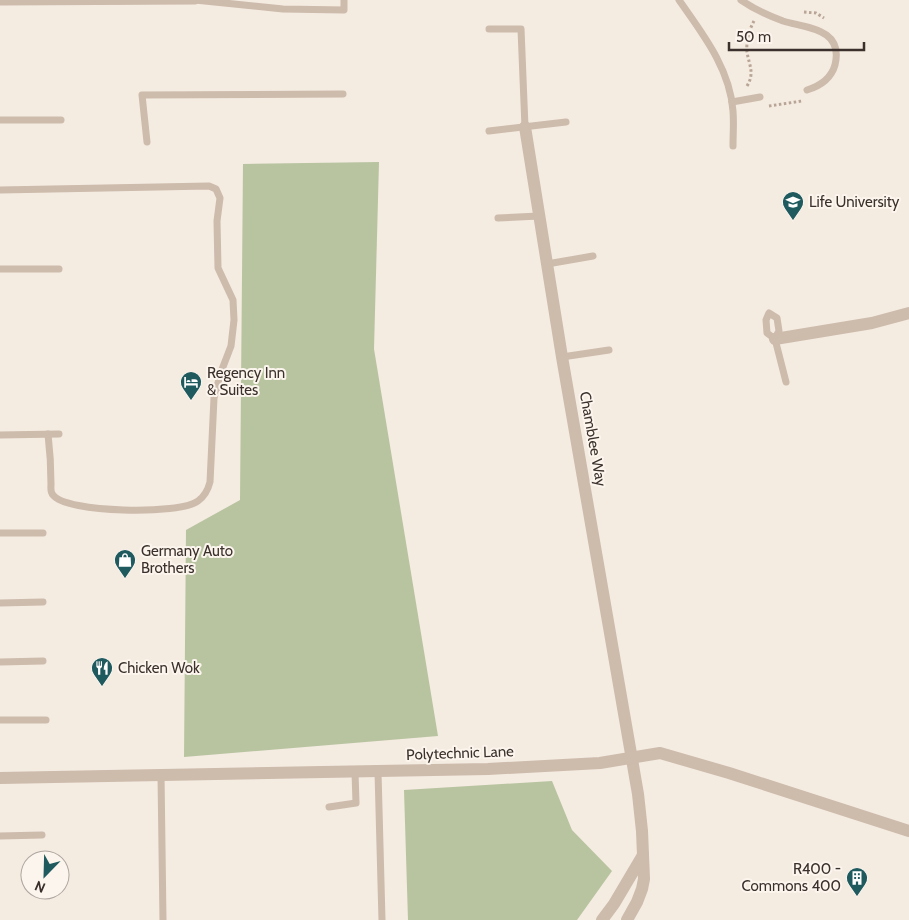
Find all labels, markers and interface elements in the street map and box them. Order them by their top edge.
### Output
scale bar [729,20,864,52]
text: 50 m [736,28,771,46]
school or university icon: Life University [781,190,805,221]
place label: Life University [809,193,900,211]
place label: Regency Inn & Suites [207,364,285,399]
hotel icon: Regency Inn & Suites [179,370,203,401]
street label: Chamblee Way [576,390,610,488]
place label: Germany Auto Brothers [141,542,233,577]
shop icon: Germany Auto Brothers [113,548,137,579]
restaurant icon: Chicken Wok [90,656,114,687]
place label: Chicken Wok [118,659,200,677]
street label: Polytechnic Lane [406,742,514,764]
north arrow [20,850,70,900]
place label: R400 - Commons 400 [742,860,841,895]
building icon: R400 - Commons 400 [845,866,869,897]
text: N [32,877,48,897]

